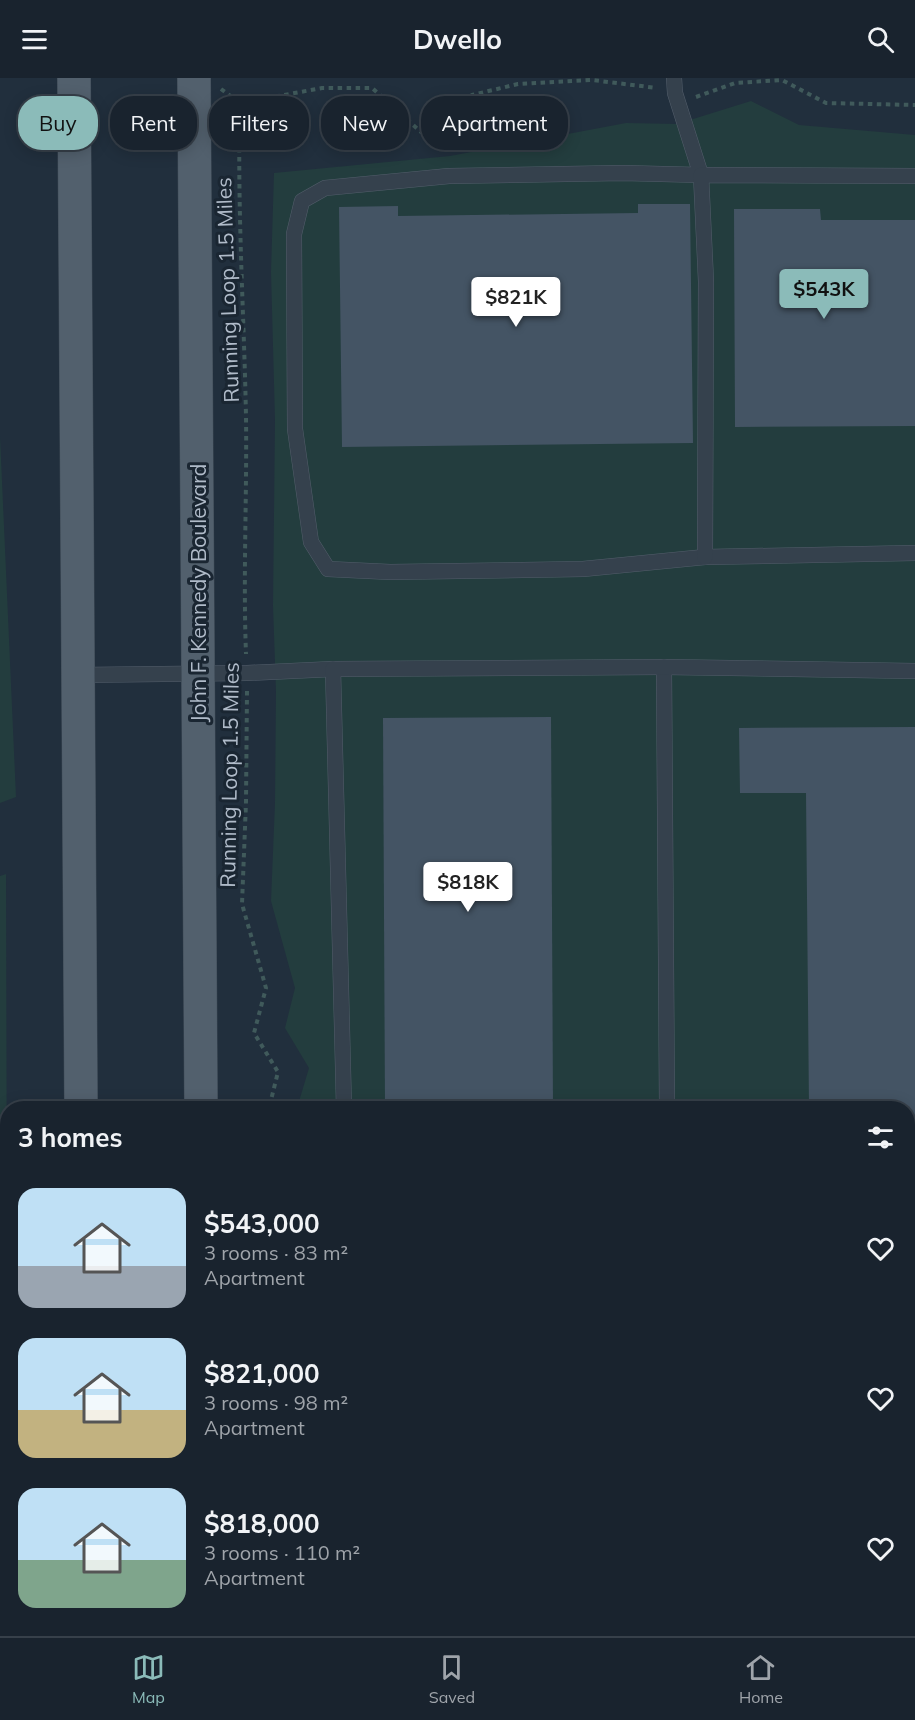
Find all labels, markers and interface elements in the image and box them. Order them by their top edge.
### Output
text: Dwello [413,22,502,56]
icon: menu [18,23,51,56]
icon: search [864,23,897,56]
chip: Buy [18,96,98,150]
chip: Rent [110,96,197,150]
chip: Filters [209,96,309,150]
chip: New [321,96,409,150]
chip: Apartment [421,96,568,150]
street label: Running Loop 1.5 Miles [210,177,244,403]
pin: $543K [782,269,866,320]
text: $543K [793,276,855,301]
pin: $821K [474,277,558,328]
text: $821K [485,284,547,309]
street label: John F. Kennedy Boulevard [185,464,211,722]
street label: Running Loop 1.5 Miles [214,662,244,888]
pin: $818K [426,862,510,913]
text: $818K [437,869,499,894]
text: 3 homes [18,1121,122,1154]
icon: filters [864,1121,897,1154]
text: $543,000 [204,1207,320,1240]
icon: home [66,1212,138,1284]
icon: heart [864,1232,897,1265]
text: 3 rooms · 83 m² [204,1240,348,1265]
text: Apartment [204,1265,305,1290]
text: $821,000 [204,1357,320,1390]
icon: home [66,1362,138,1434]
icon: heart [864,1382,897,1415]
text: 3 rooms · 98 m² [204,1390,348,1415]
text: Apartment [204,1415,305,1440]
text: $818,000 [204,1507,320,1540]
icon: home [66,1512,138,1584]
icon: heart [864,1532,897,1565]
text: 3 rooms · 110 m² [204,1540,360,1565]
text: Apartment [204,1565,305,1590]
tab: Map [132,1651,165,1707]
tab: Saved [429,1651,475,1707]
tab: Home [739,1651,783,1707]

